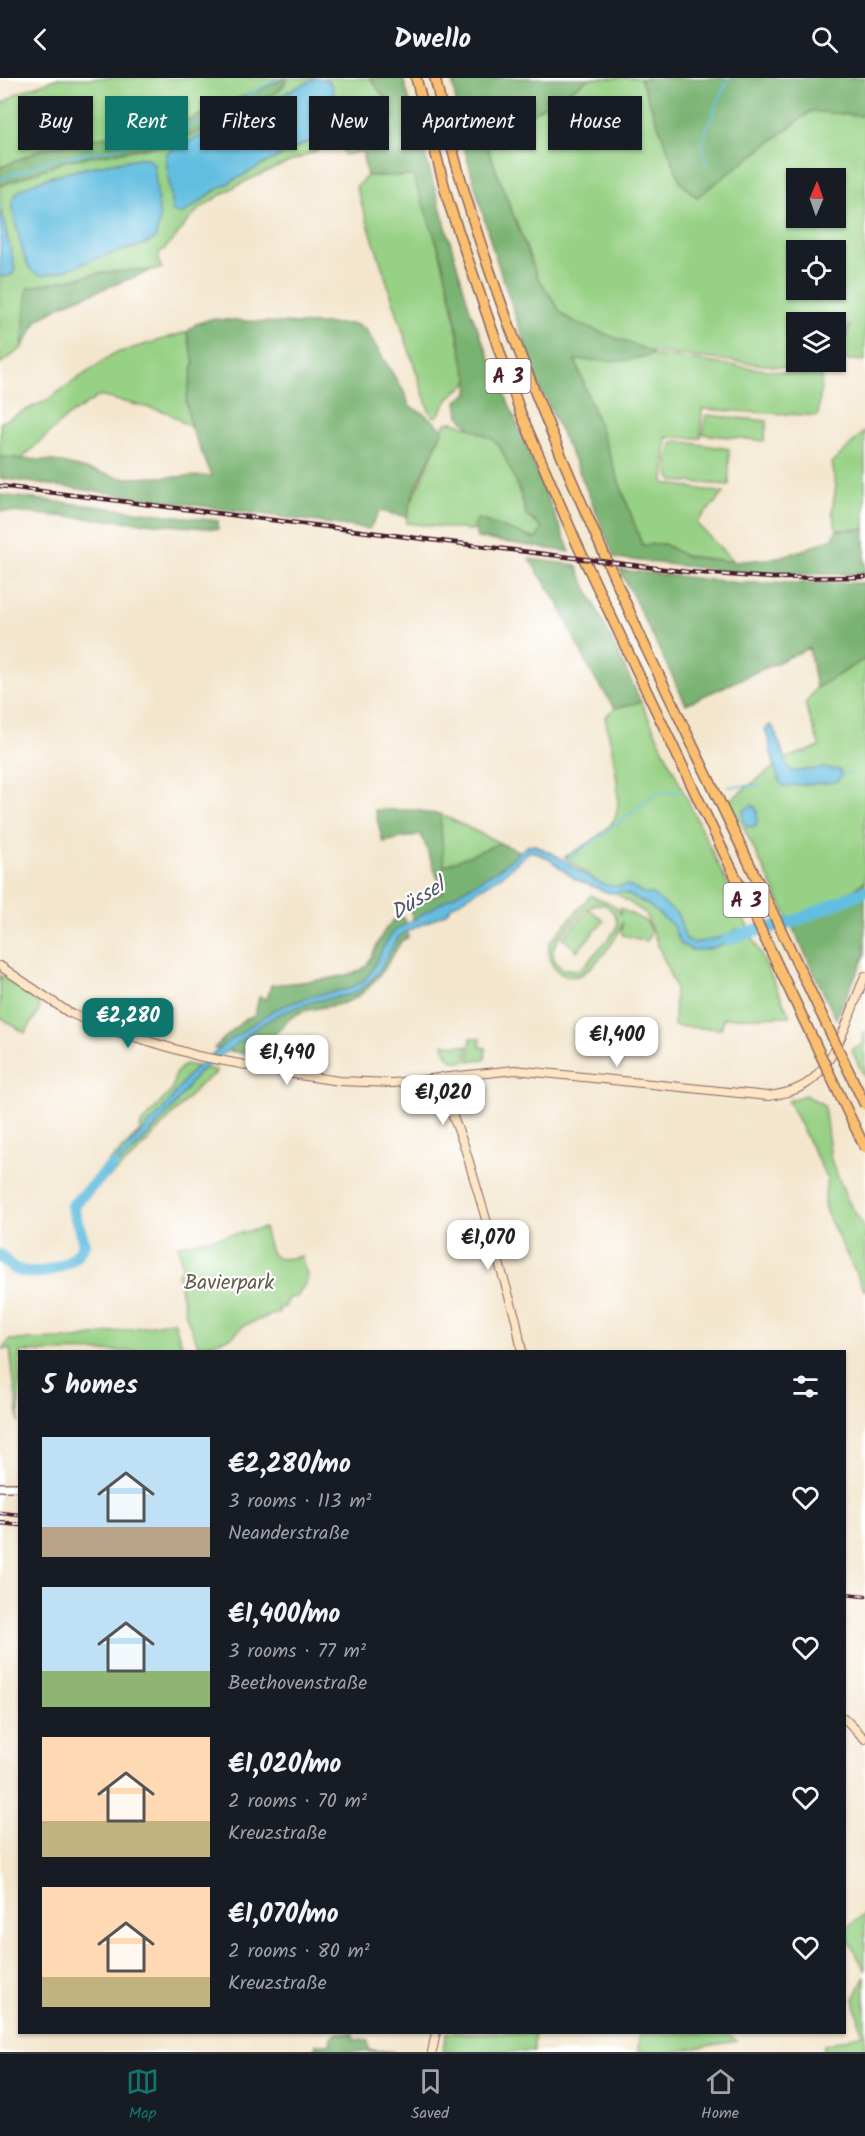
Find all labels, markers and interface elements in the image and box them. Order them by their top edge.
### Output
text: Dwello [394,18,471,61]
icon: back [24,23,57,56]
icon: search [808,23,841,56]
chip: Buy [18,96,93,150]
chip: Rent [105,96,188,150]
chip: Filters [200,96,297,150]
chip: New [309,96,389,150]
chip: Apartment [401,96,536,150]
chip: House [548,96,642,150]
north arrow [786,168,846,228]
map controls [786,168,846,372]
button: locate [786,240,846,300]
button: layers [786,312,846,372]
road number: A 3 [486,359,530,393]
water label: Düssel [384,867,456,931]
road number: A 3 [724,883,768,917]
pin: €2,280 [79,998,177,1049]
text: €2,280 [96,1001,160,1033]
pin: €1,400 [568,1017,666,1068]
text: €1,400 [589,1020,645,1052]
pin: €1,490 [238,1035,336,1086]
text: €1,490 [259,1038,315,1070]
pin: €1,020 [394,1075,492,1126]
text: €1,020 [415,1078,471,1110]
pin: €1,070 [439,1220,537,1271]
text: €1,070 [461,1223,515,1255]
park label: Bavierpark [184,1267,274,1300]
text: 5 homes [42,1365,138,1407]
icon: filters [789,1370,822,1403]
text: €2,280/mo [228,1444,351,1486]
icon: home [90,1461,162,1533]
icon: heart [789,1481,822,1514]
text: 3 rooms · 113 m² [228,1486,371,1518]
text: Neanderstraße [228,1518,349,1550]
text: €1,400/mo [228,1594,340,1636]
icon: home [90,1611,162,1683]
icon: heart [789,1631,822,1664]
text: 3 rooms · 77 m² [228,1636,366,1668]
text: Beethovenstraße [228,1668,367,1700]
text: €1,020/mo [228,1744,341,1786]
icon: home [90,1761,162,1833]
icon: heart [789,1781,822,1814]
text: 2 rooms · 70 m² [228,1786,367,1818]
text: Kreuzstraße [228,1818,327,1850]
text: €1,070/mo [228,1894,339,1936]
icon: home [90,1911,162,1983]
icon: heart [789,1931,822,1964]
text: 2 rooms · 80 m² [228,1936,370,1968]
text: Kreuzstraße [228,1968,327,2000]
tab: Map [126,2065,159,2126]
tab: Saved [411,2065,449,2126]
tab: Home [701,2065,739,2126]

